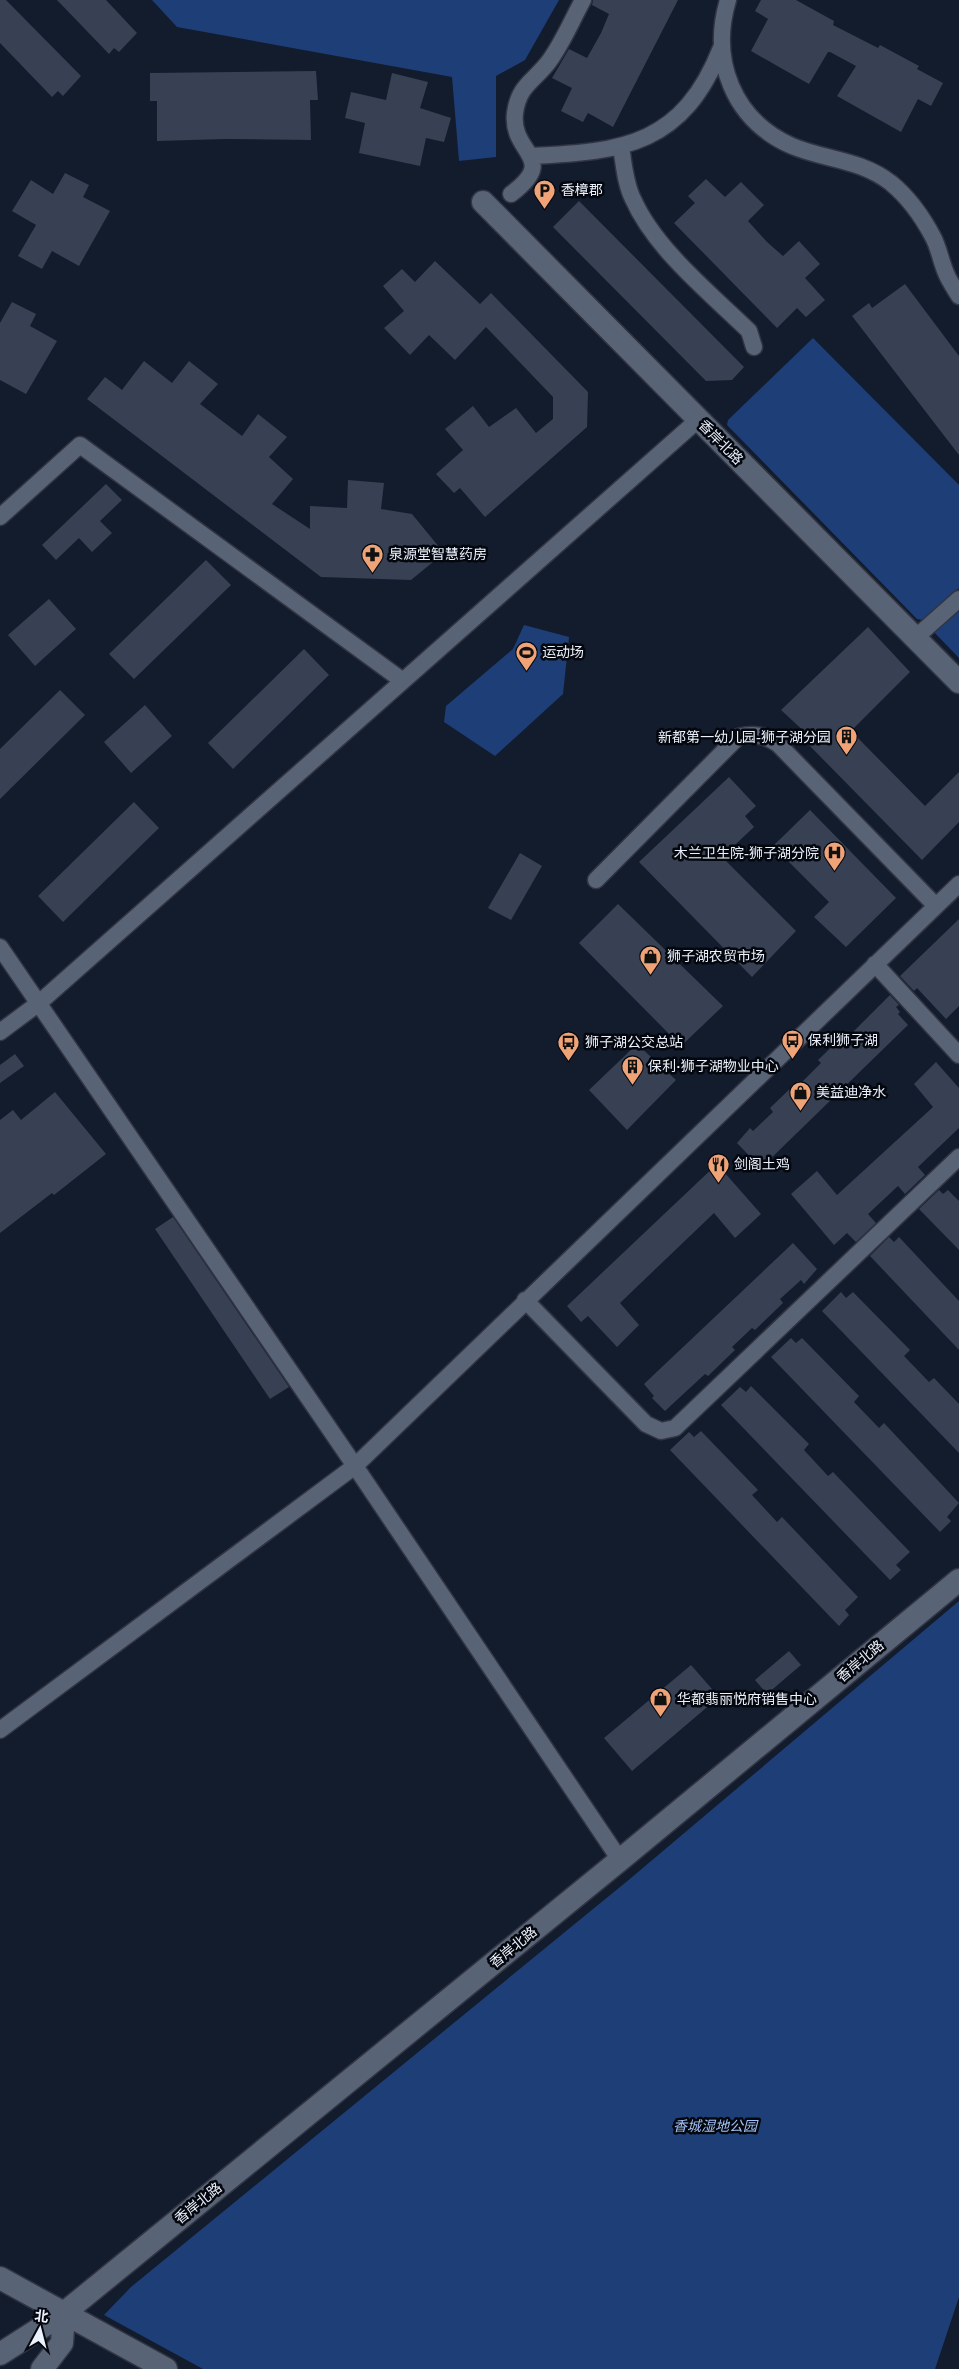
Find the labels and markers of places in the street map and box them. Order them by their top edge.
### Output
parking icon: 香樟郡 [533,178,557,209]
place label: 香樟郡 [561,179,603,199]
pharmacy icon: 泉源堂智慧药房 [361,542,385,573]
place label: 泉源堂智慧药房 [389,543,487,563]
sports icon: 运动场 [514,640,538,671]
place label: 运动场 [542,641,584,661]
building icon: 新都第一幼儿园-狮子湖分园 [835,725,859,756]
place label: 新都第一幼儿园-狮子湖分园 [658,726,831,746]
hospital icon: 木兰卫生院-狮子湖分院 [823,841,847,872]
place label: 木兰卫生院-狮子湖分院 [674,842,819,862]
shop icon: 狮子湖农贸市场 [639,944,663,975]
place label: 狮子湖农贸市场 [667,945,765,965]
bus stop icon: 保利狮子湖 [780,1028,804,1059]
place label: 保利狮子湖 [808,1029,878,1049]
bus stop icon: 狮子湖公交总站 [557,1030,581,1061]
place label: 狮子湖公交总站 [585,1031,683,1051]
building icon: 保利·狮子湖物业中心 [620,1054,644,1085]
place label: 保利·狮子湖物业中心 [648,1055,779,1075]
shop icon: 美益迪净水 [788,1080,812,1111]
place label: 美益迪净水 [816,1081,886,1101]
restaurant icon: 剑阁土鸡 [706,1152,730,1183]
place label: 剑阁土鸡 [734,1153,790,1173]
shop icon: 华都翡丽悦府销售中心 [649,1687,673,1718]
place label: 华都翡丽悦府销售中心 [677,1688,817,1708]

